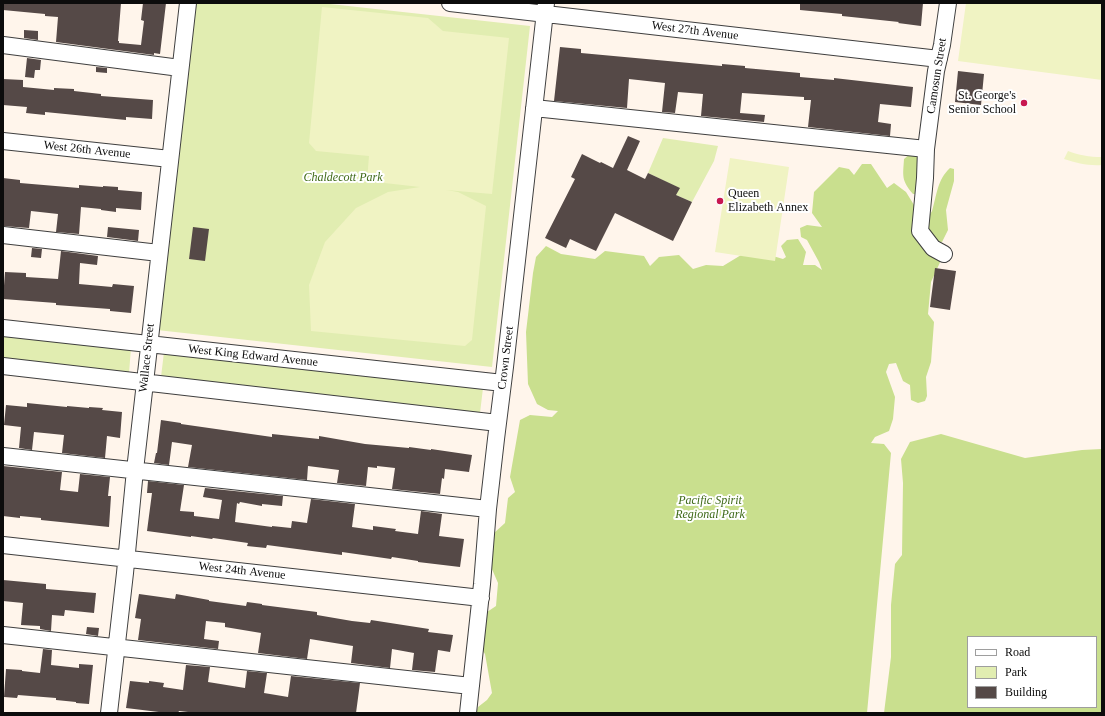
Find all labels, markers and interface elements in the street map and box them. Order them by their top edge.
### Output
street label: West 27th Avenue [651,19,739,43]
street label: Camosun Street [924,37,950,115]
place label: St. George's Senior School [948,89,1016,117]
marker: St. George's Senior School [1019,98,1029,108]
street label: West 26th Avenue [43,138,131,162]
park label: Chaldecott Park [304,171,382,185]
place label: Queen Elizabeth Annex [728,187,808,215]
marker: Queen Elizabeth Annex [715,196,725,206]
street label: Wallace Street [136,323,158,393]
street label: Crown Street [495,326,517,390]
street label: West King Edward Avenue [187,342,319,370]
park label: Pacific Spirit Regional Park [675,494,745,522]
street label: West 24th Avenue [198,559,286,583]
legend [967,636,1097,708]
text: Road [1005,645,1030,659]
text: Park [1005,665,1027,679]
text: Building [1005,685,1047,699]

